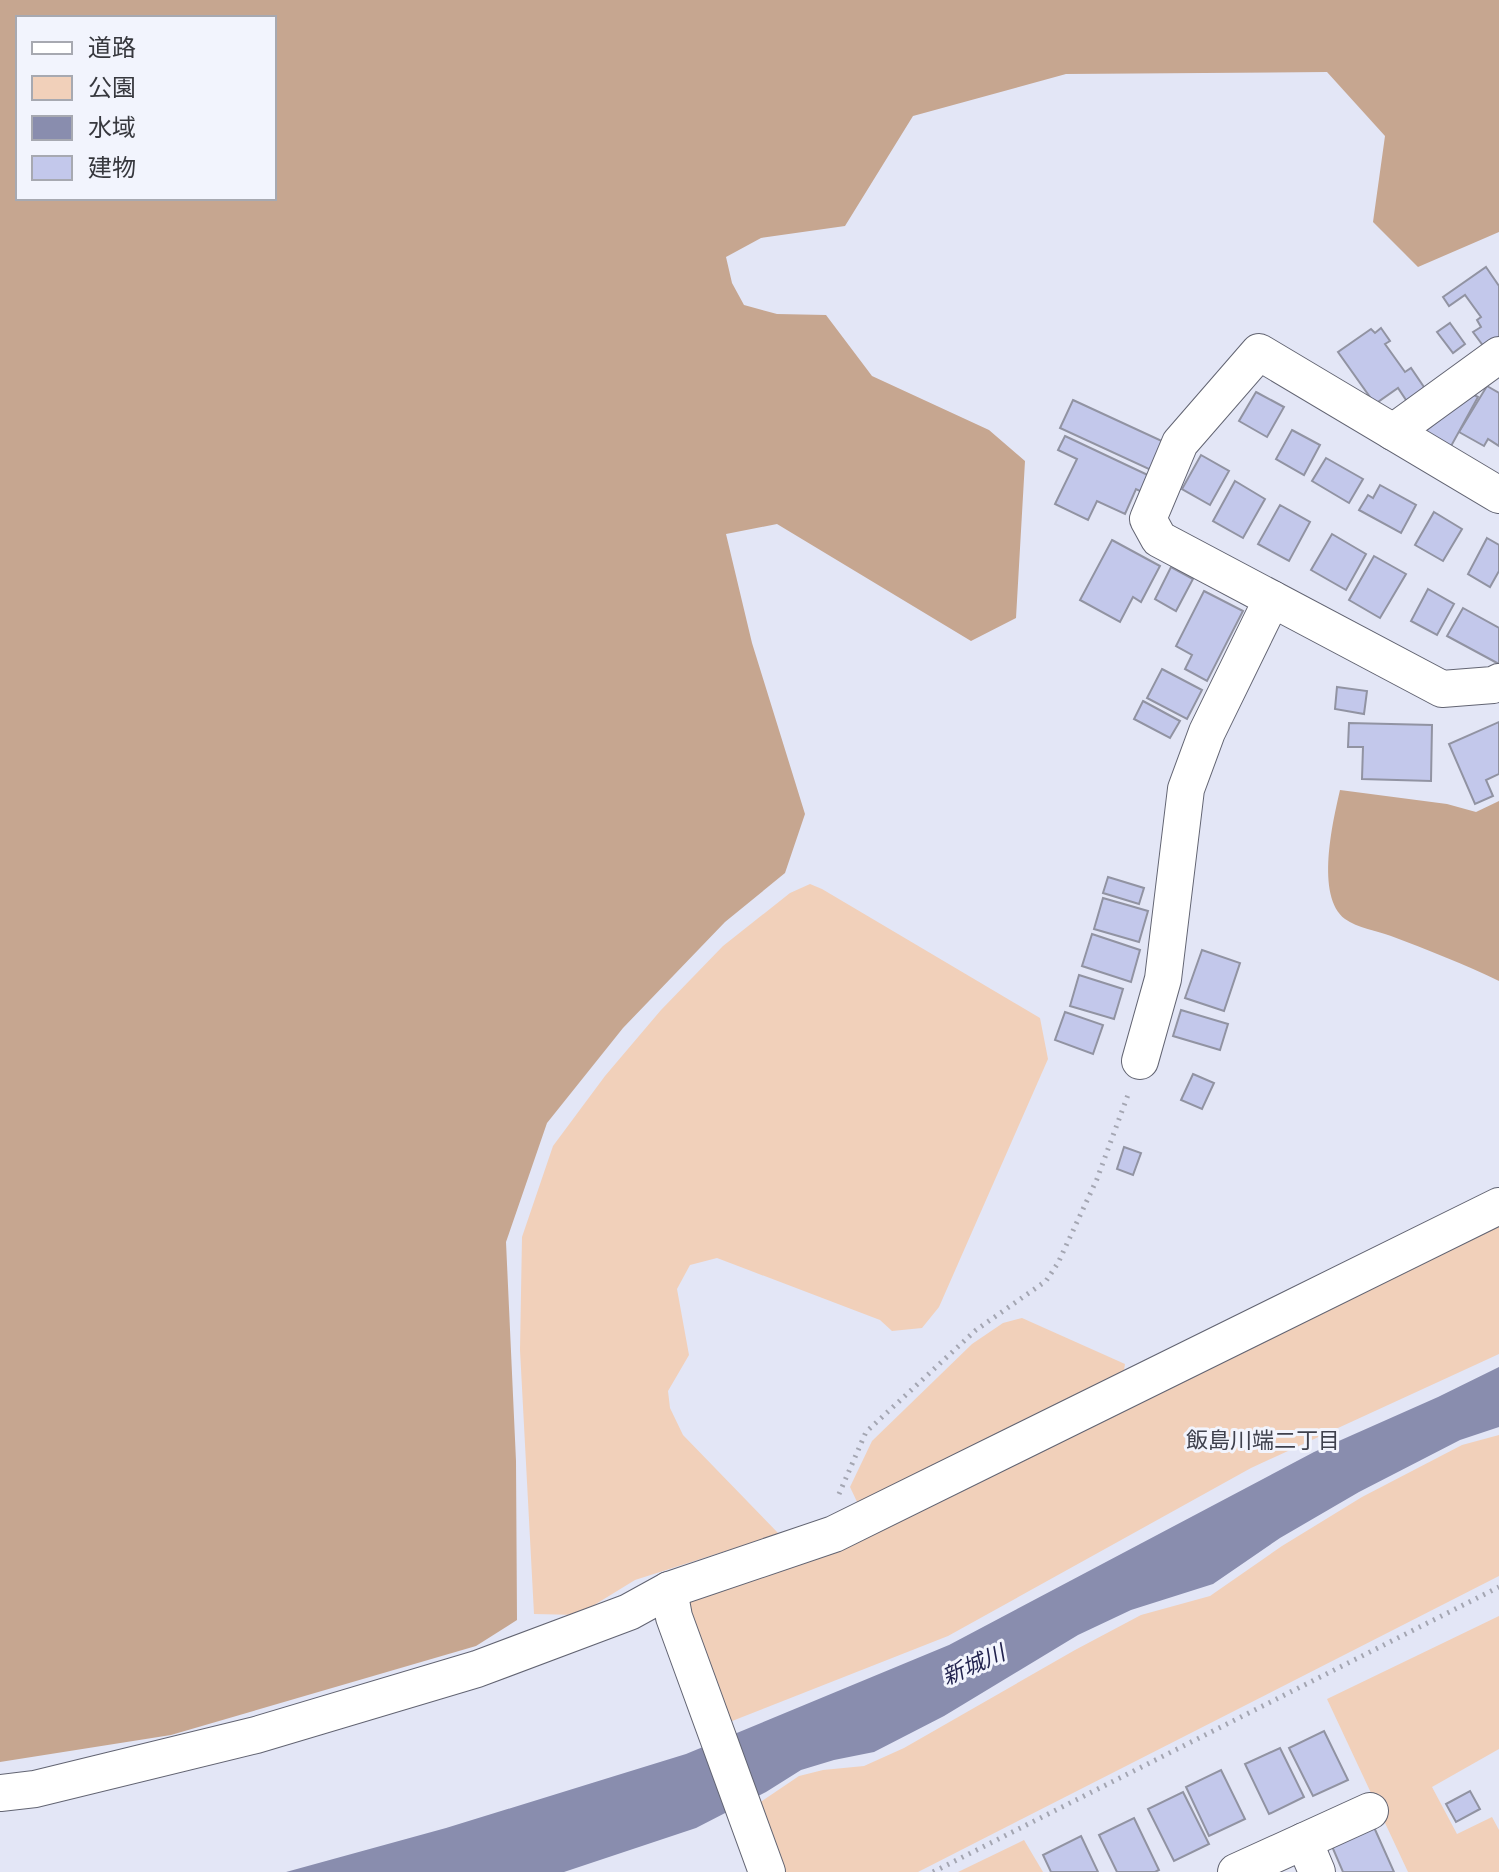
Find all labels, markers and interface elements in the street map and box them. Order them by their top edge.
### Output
legend [16,16,276,200]
text: 道路 [88,31,136,63]
text: 公園 [88,71,136,103]
text: 水域 [88,111,136,143]
text: 建物 [88,151,136,183]
district label: 飯島川端二丁目 [1186,1425,1340,1454]
water label: 新城川 [937,1637,1011,1691]

